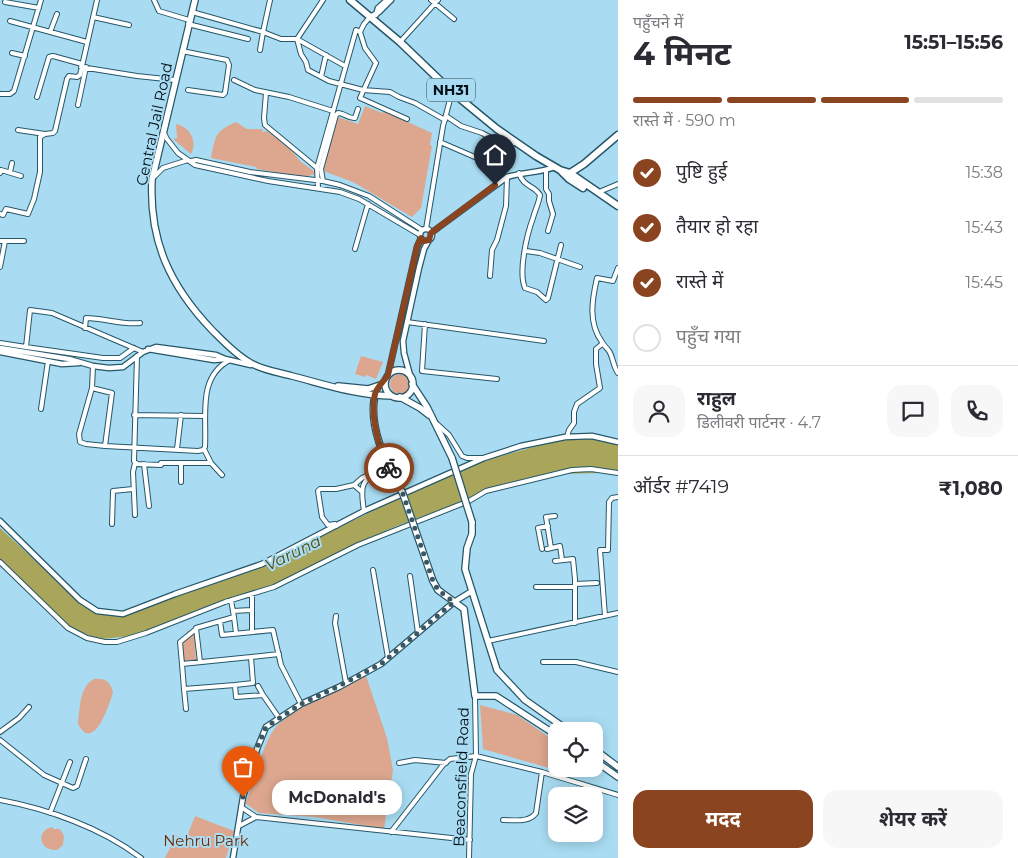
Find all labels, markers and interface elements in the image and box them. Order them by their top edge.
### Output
text: पहुँचने में [633,13,683,32]
text: 15:51–15:56 [904,31,1003,54]
text: 4 मिनट [633,34,731,73]
street label: Central Jail Road [132,61,176,187]
road number: NH31 [427,78,475,102]
text: रास्ते में · 590 m [633,111,736,130]
pin [474,134,516,185]
icon: home [481,141,509,169]
icon: check [633,159,661,187]
text: पुष्टि हुई [676,160,727,183]
text: 15:38 [966,163,1003,182]
icon: check [633,214,661,242]
text: तैयार हो रहा [676,215,758,238]
text: 15:43 [965,218,1003,237]
icon: check [633,269,661,297]
text: रास्ते में [676,270,723,293]
text: 15:45 [965,273,1003,292]
text: पहुँच गया [676,325,741,348]
button: person [633,385,685,437]
button: chat [887,385,939,437]
button: phone [951,385,1003,437]
text: राहुल [697,387,736,410]
text: डिलीवरी पार्टनर · 4.7 [697,413,821,432]
courier [364,443,414,493]
icon: bike [375,454,403,482]
text: ऑर्डर #7419 [633,475,729,498]
text: ₹1,080 [939,477,1003,500]
water label: Varuna [262,531,324,575]
street label: Beaconsfield Road [449,707,473,847]
map controls [548,722,603,842]
button: locate [548,722,603,777]
pin [222,746,264,797]
icon: bag [229,753,257,781]
callout: McDonald's [273,780,403,814]
button: layers [548,787,603,842]
text: McDonald's [288,788,386,807]
button: मदद [633,790,813,848]
button: शेयर करें [823,790,1003,848]
park label: Nehru Park [163,831,249,850]

